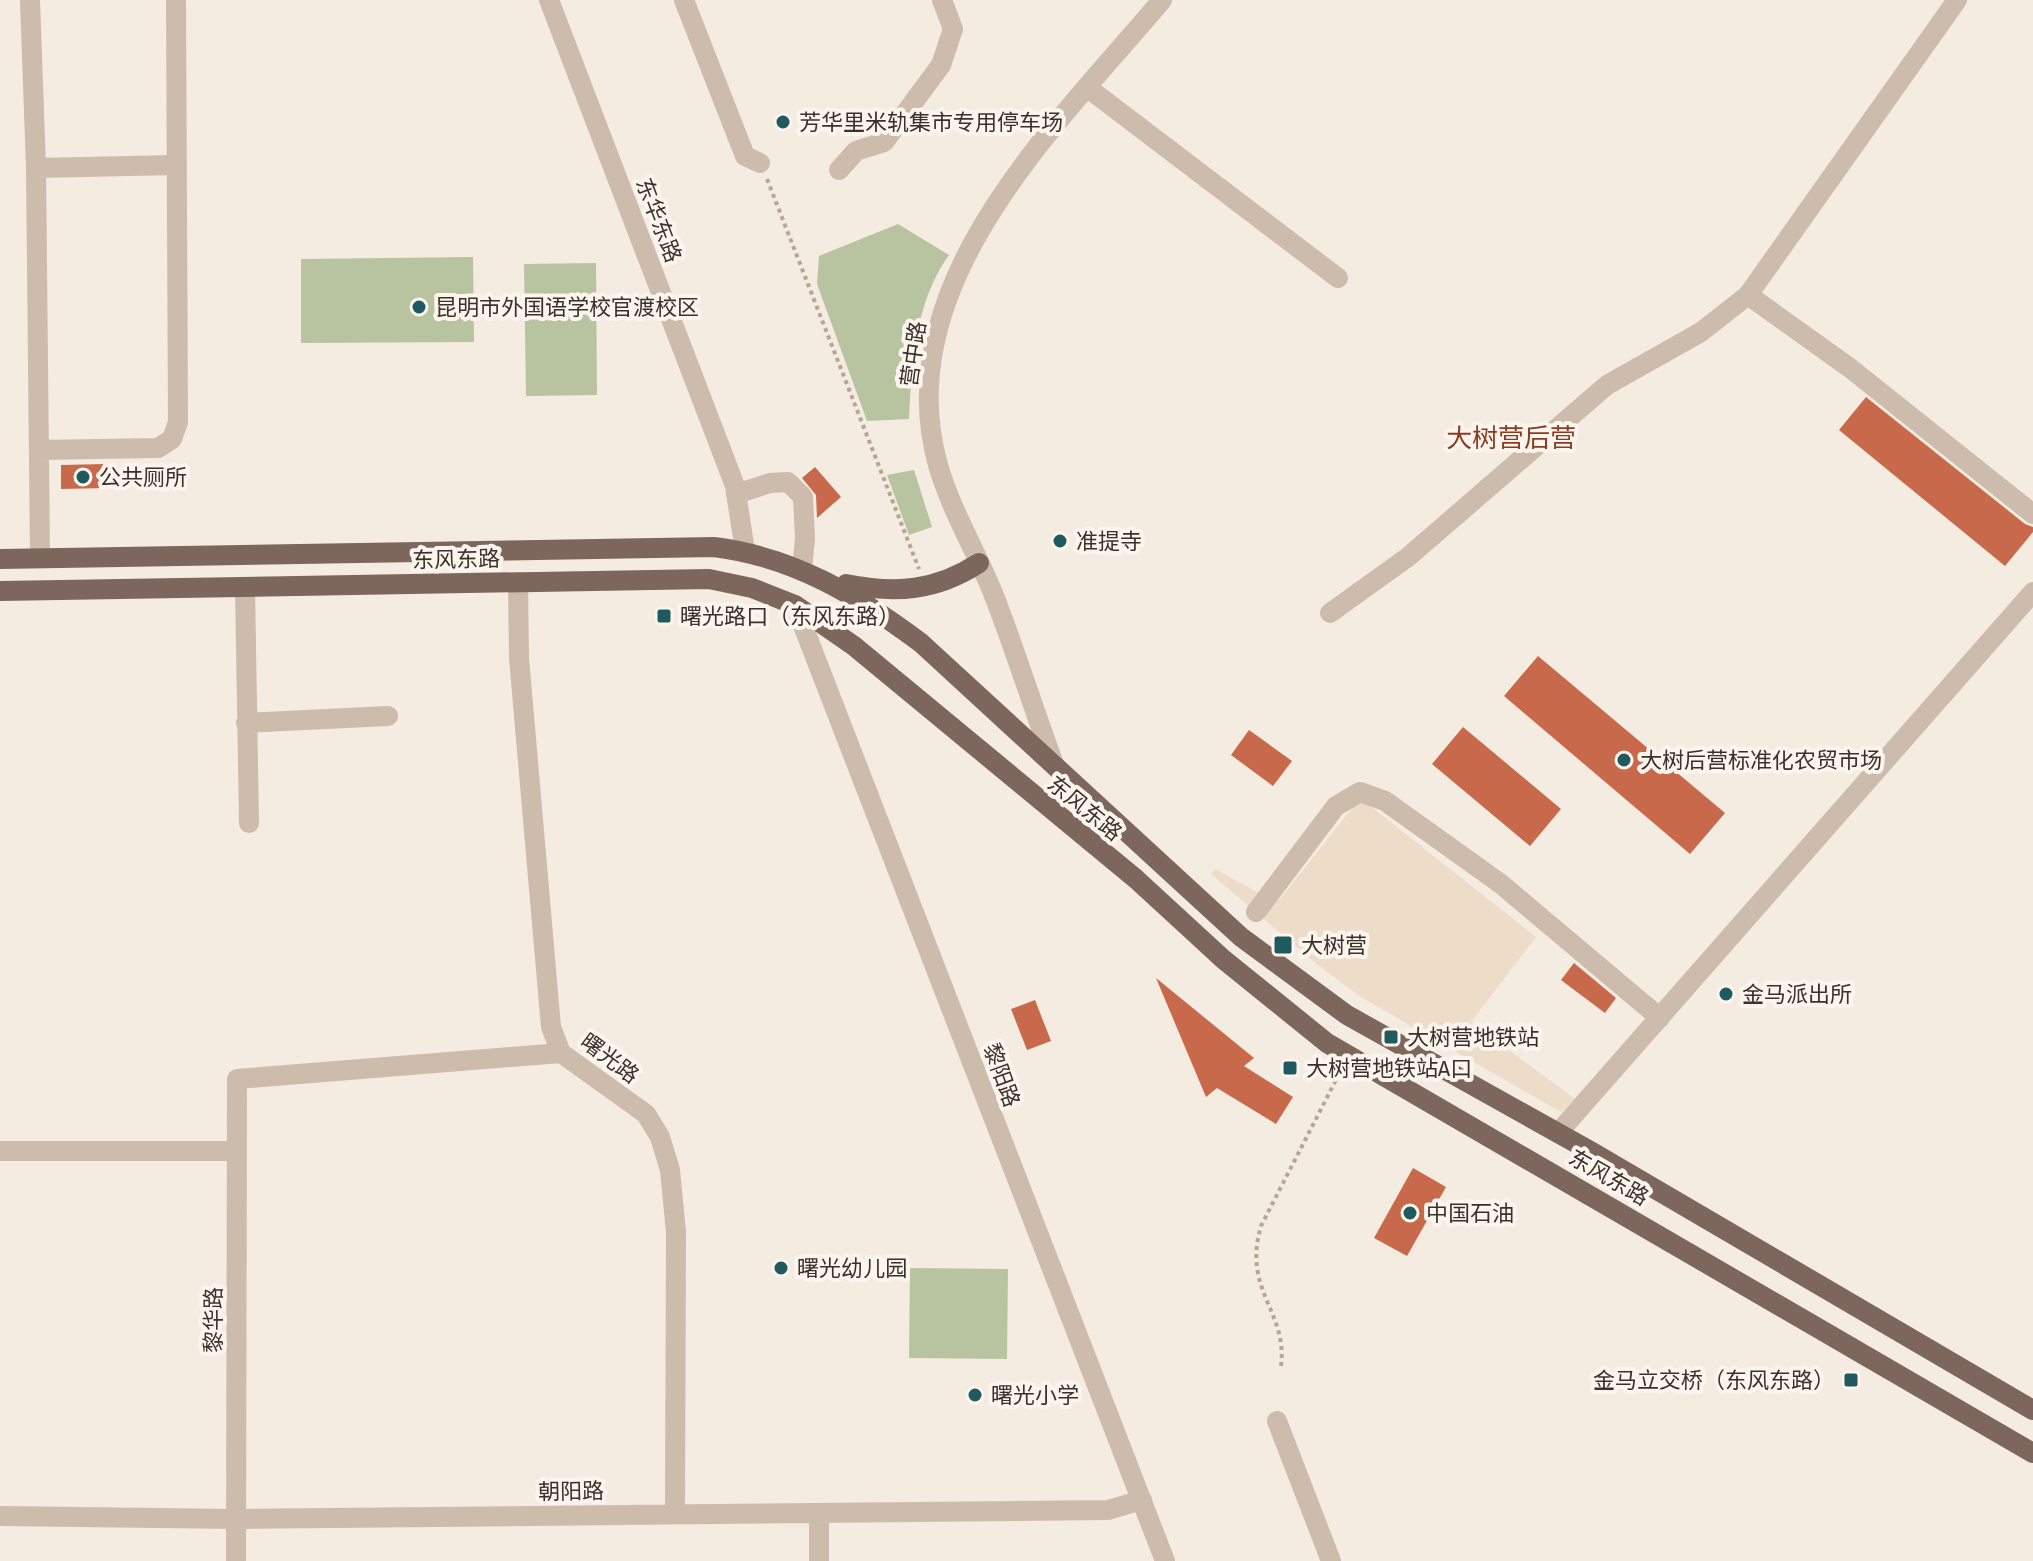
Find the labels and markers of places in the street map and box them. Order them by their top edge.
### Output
place label: 芳华里米轨集市专用停车场 [799,107,1063,137]
marker: 芳华里米轨集市专用停车场 [774,113,792,131]
place label: 昆明市外国语学校官渡校区 [435,292,699,322]
marker: 昆明市外国语学校官渡校区 [410,298,428,316]
place label: 公共厕所 [99,462,187,492]
marker: 公共厕所 [74,468,92,486]
place label: 准提寺 [1076,526,1142,556]
marker: 准提寺 [1051,532,1069,550]
place label: 曙光路口（东风东路） [680,601,900,631]
marker: 曙光路口（东风东路） [655,607,673,625]
place label: 大树后营标准化农贸市场 [1640,745,1882,775]
marker: 大树后营标准化农贸市场 [1615,751,1633,769]
place label: 大树营 [1301,930,1367,960]
marker: 大树营 [1272,934,1294,956]
place label: 金马派出所 [1742,979,1852,1009]
marker: 金马派出所 [1717,985,1735,1003]
place label: 大树营地铁站 [1407,1022,1539,1052]
marker: 大树营地铁站 [1382,1028,1400,1046]
place label: 大树营地铁站A口 [1306,1053,1472,1083]
marker: 大树营地铁站A口 [1281,1059,1299,1077]
place label: 中国石油 [1426,1198,1514,1228]
marker: 中国石油 [1401,1204,1419,1222]
place label: 曙光幼儿园 [797,1253,907,1283]
marker: 曙光幼儿园 [772,1259,790,1277]
place label: 金马立交桥（东风东路） [1593,1365,1835,1395]
marker: 金马立交桥（东风东路） [1842,1371,1860,1389]
place label: 曙光小学 [991,1380,1079,1410]
marker: 曙光小学 [966,1386,984,1404]

